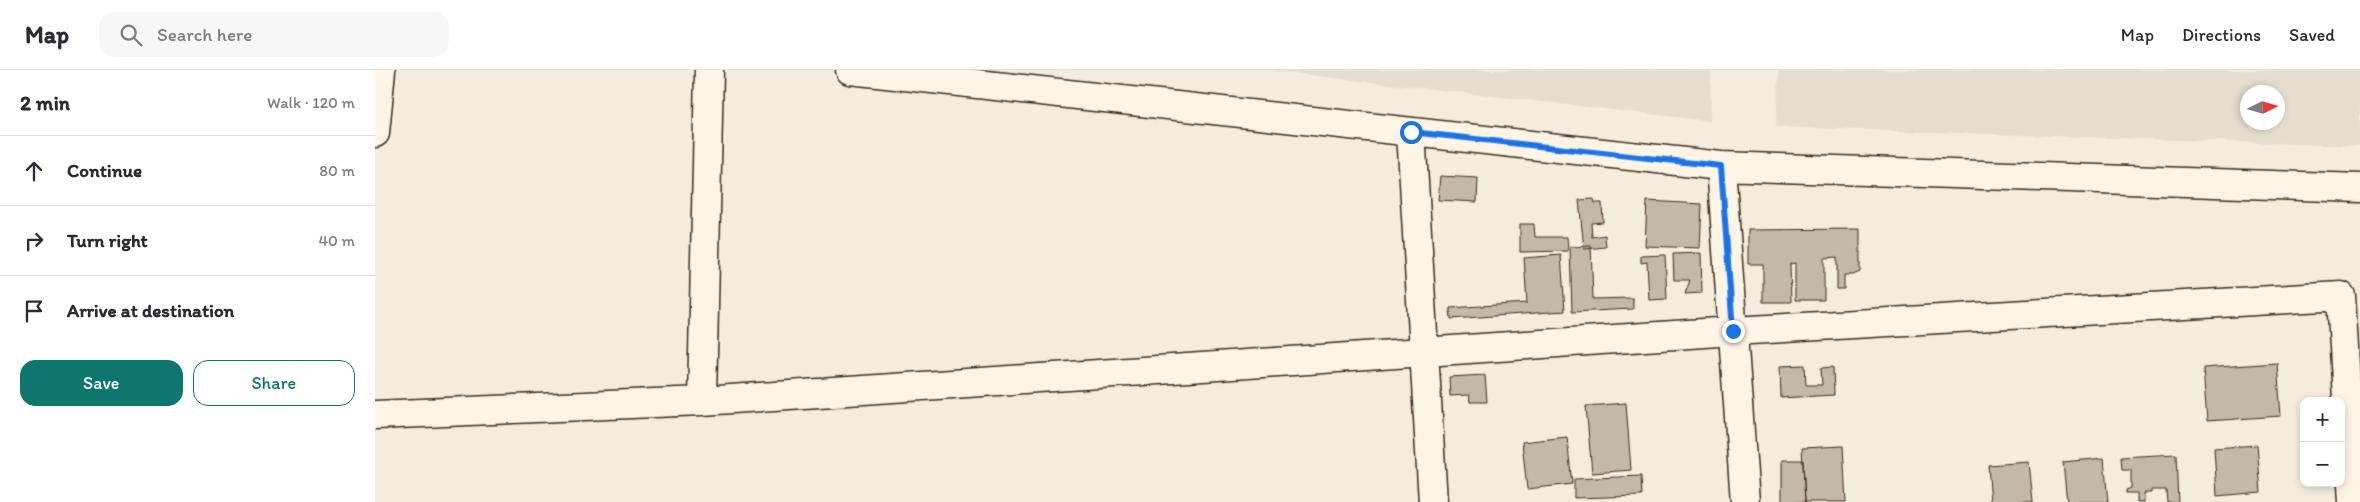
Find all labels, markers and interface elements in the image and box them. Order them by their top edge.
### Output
search box [99,12,449,57]
text: Map [25,20,69,49]
icon: search [117,21,145,49]
text: Search here [157,23,252,46]
text: Map [2121,24,2154,46]
text: Directions [2182,24,2261,46]
text: Saved [2289,24,2335,46]
north arrow [2240,85,2285,130]
text: 2 min [20,90,70,115]
text: Walk · 120 m [267,93,355,112]
route start [1400,121,1423,144]
icon: ahead [20,157,48,185]
text: Continue [67,159,142,182]
text: 80 m [319,161,355,180]
icon: right [20,227,48,255]
text: Turn right [67,229,148,252]
text: 40 m [318,231,355,250]
icon: arrive [20,297,48,325]
text: Arrive at destination [67,299,234,322]
route end [1722,320,1745,343]
button: Save [20,360,183,406]
button: Share [193,360,355,406]
map controls [2300,397,2345,487]
button: + [2300,397,2345,442]
button: − [2300,442,2345,487]

